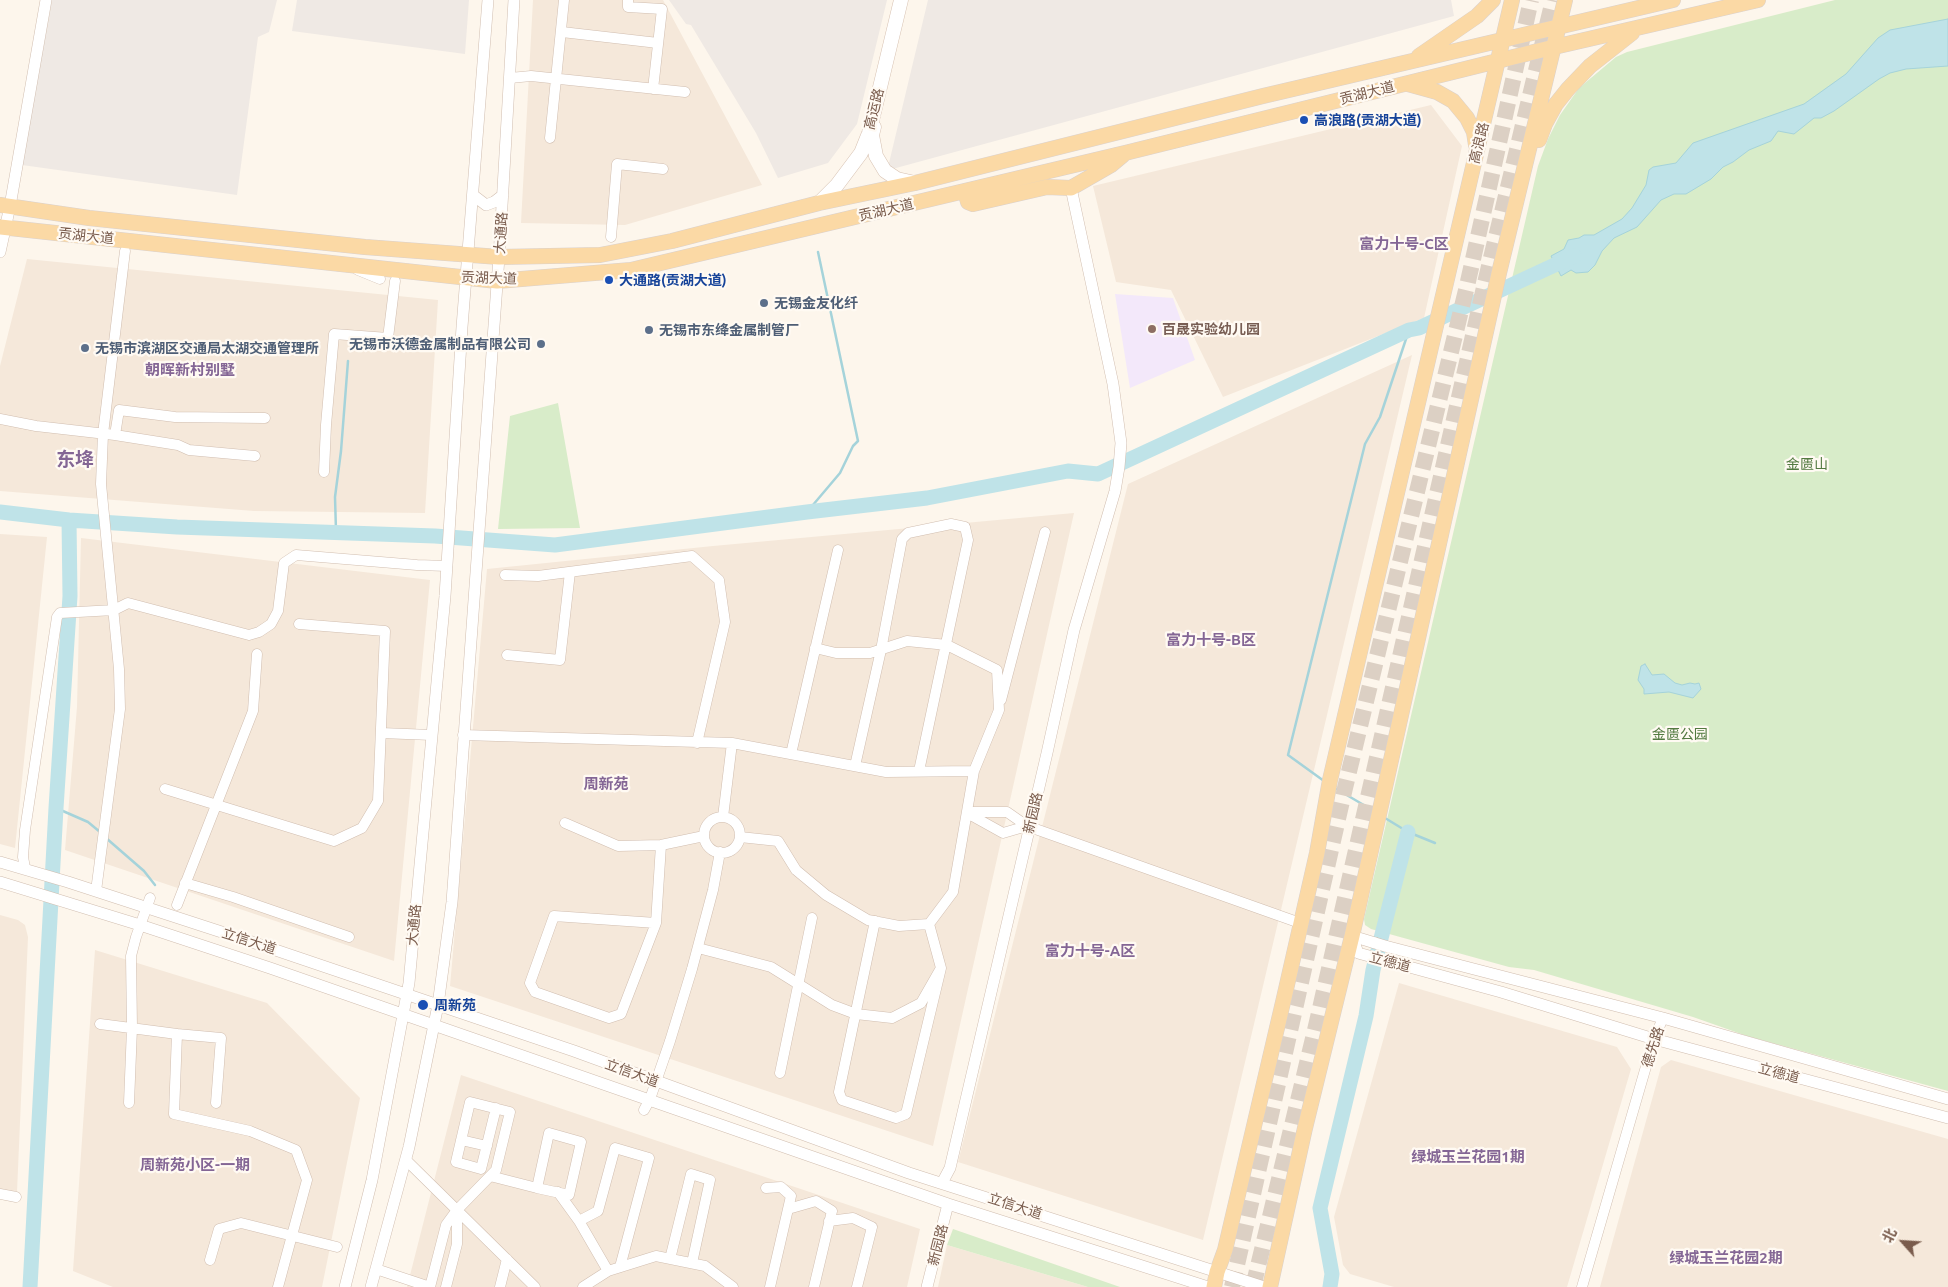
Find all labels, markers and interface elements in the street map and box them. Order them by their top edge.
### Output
street label: 贡湖大道 [1338,78,1396,108]
street label: 高运路 [861,87,887,131]
place label: 高浪路(贡湖大道) [1314,112,1422,128]
marker: 高浪路(贡湖大道) [1298,114,1310,126]
street label: 高浪路 [1466,121,1492,165]
street label: 贡湖大道 [857,196,915,224]
street label: 大通路 [491,211,511,255]
street label: 贡湖大道 [57,225,115,247]
district label: 富力十号-C区 [1359,235,1449,253]
street label: 贡湖大道 [461,269,517,287]
place label: 大通路(贡湖大道) [619,272,727,288]
marker: 大通路(贡湖大道) [603,274,615,286]
place label: 无锡金友化纤 [774,295,858,311]
marker: 无锡金友化纤 [758,297,770,309]
place label: 百晟实验幼儿园 [1162,321,1260,337]
place label: 无锡市东绛金属制管厂 [659,322,799,338]
marker: 百晟实验幼儿园 [1146,323,1158,335]
marker: 无锡市东绛金属制管厂 [643,324,655,336]
place label: 无锡市沃德金属制品有限公司 [349,336,531,352]
marker: 无锡市沃德金属制品有限公司 [535,338,547,350]
place label: 无锡市滨湖区交通局太湖交通管理所 [95,340,319,356]
marker: 无锡市滨湖区交通局太湖交通管理所 [79,342,91,354]
district label: 朝晖新村别墅 [145,361,235,379]
district label: 东鿍 [56,449,94,471]
park label: 金匮山 [1786,456,1828,472]
district label: 富力十号-B区 [1166,631,1256,649]
park label: 金匮公园 [1652,726,1708,742]
district label: 周新苑 [584,775,628,793]
street label: 新园路 [1020,791,1046,835]
street label: 大通路 [404,903,424,947]
street label: 立信大道 [220,924,278,958]
district label: 富力十号-A区 [1045,942,1135,960]
street label: 立德道 [1368,948,1412,976]
place label: 周新苑 [434,997,476,1013]
marker: 周新苑 [416,998,430,1012]
street label: 德先路 [1639,1024,1667,1070]
street label: 立信大道 [603,1056,661,1090]
street label: 立德道 [1757,1059,1801,1087]
district label: 绿城玉兰花园1期 [1411,1148,1525,1166]
district label: 周新苑小区-一期 [140,1156,250,1174]
street label: 立信大道 [986,1189,1044,1223]
north arrow [1878,1217,1928,1267]
street label: 新园路 [925,1223,951,1267]
text: 北 [1879,1226,1900,1245]
district label: 绿城玉兰花园2期 [1669,1249,1783,1267]

